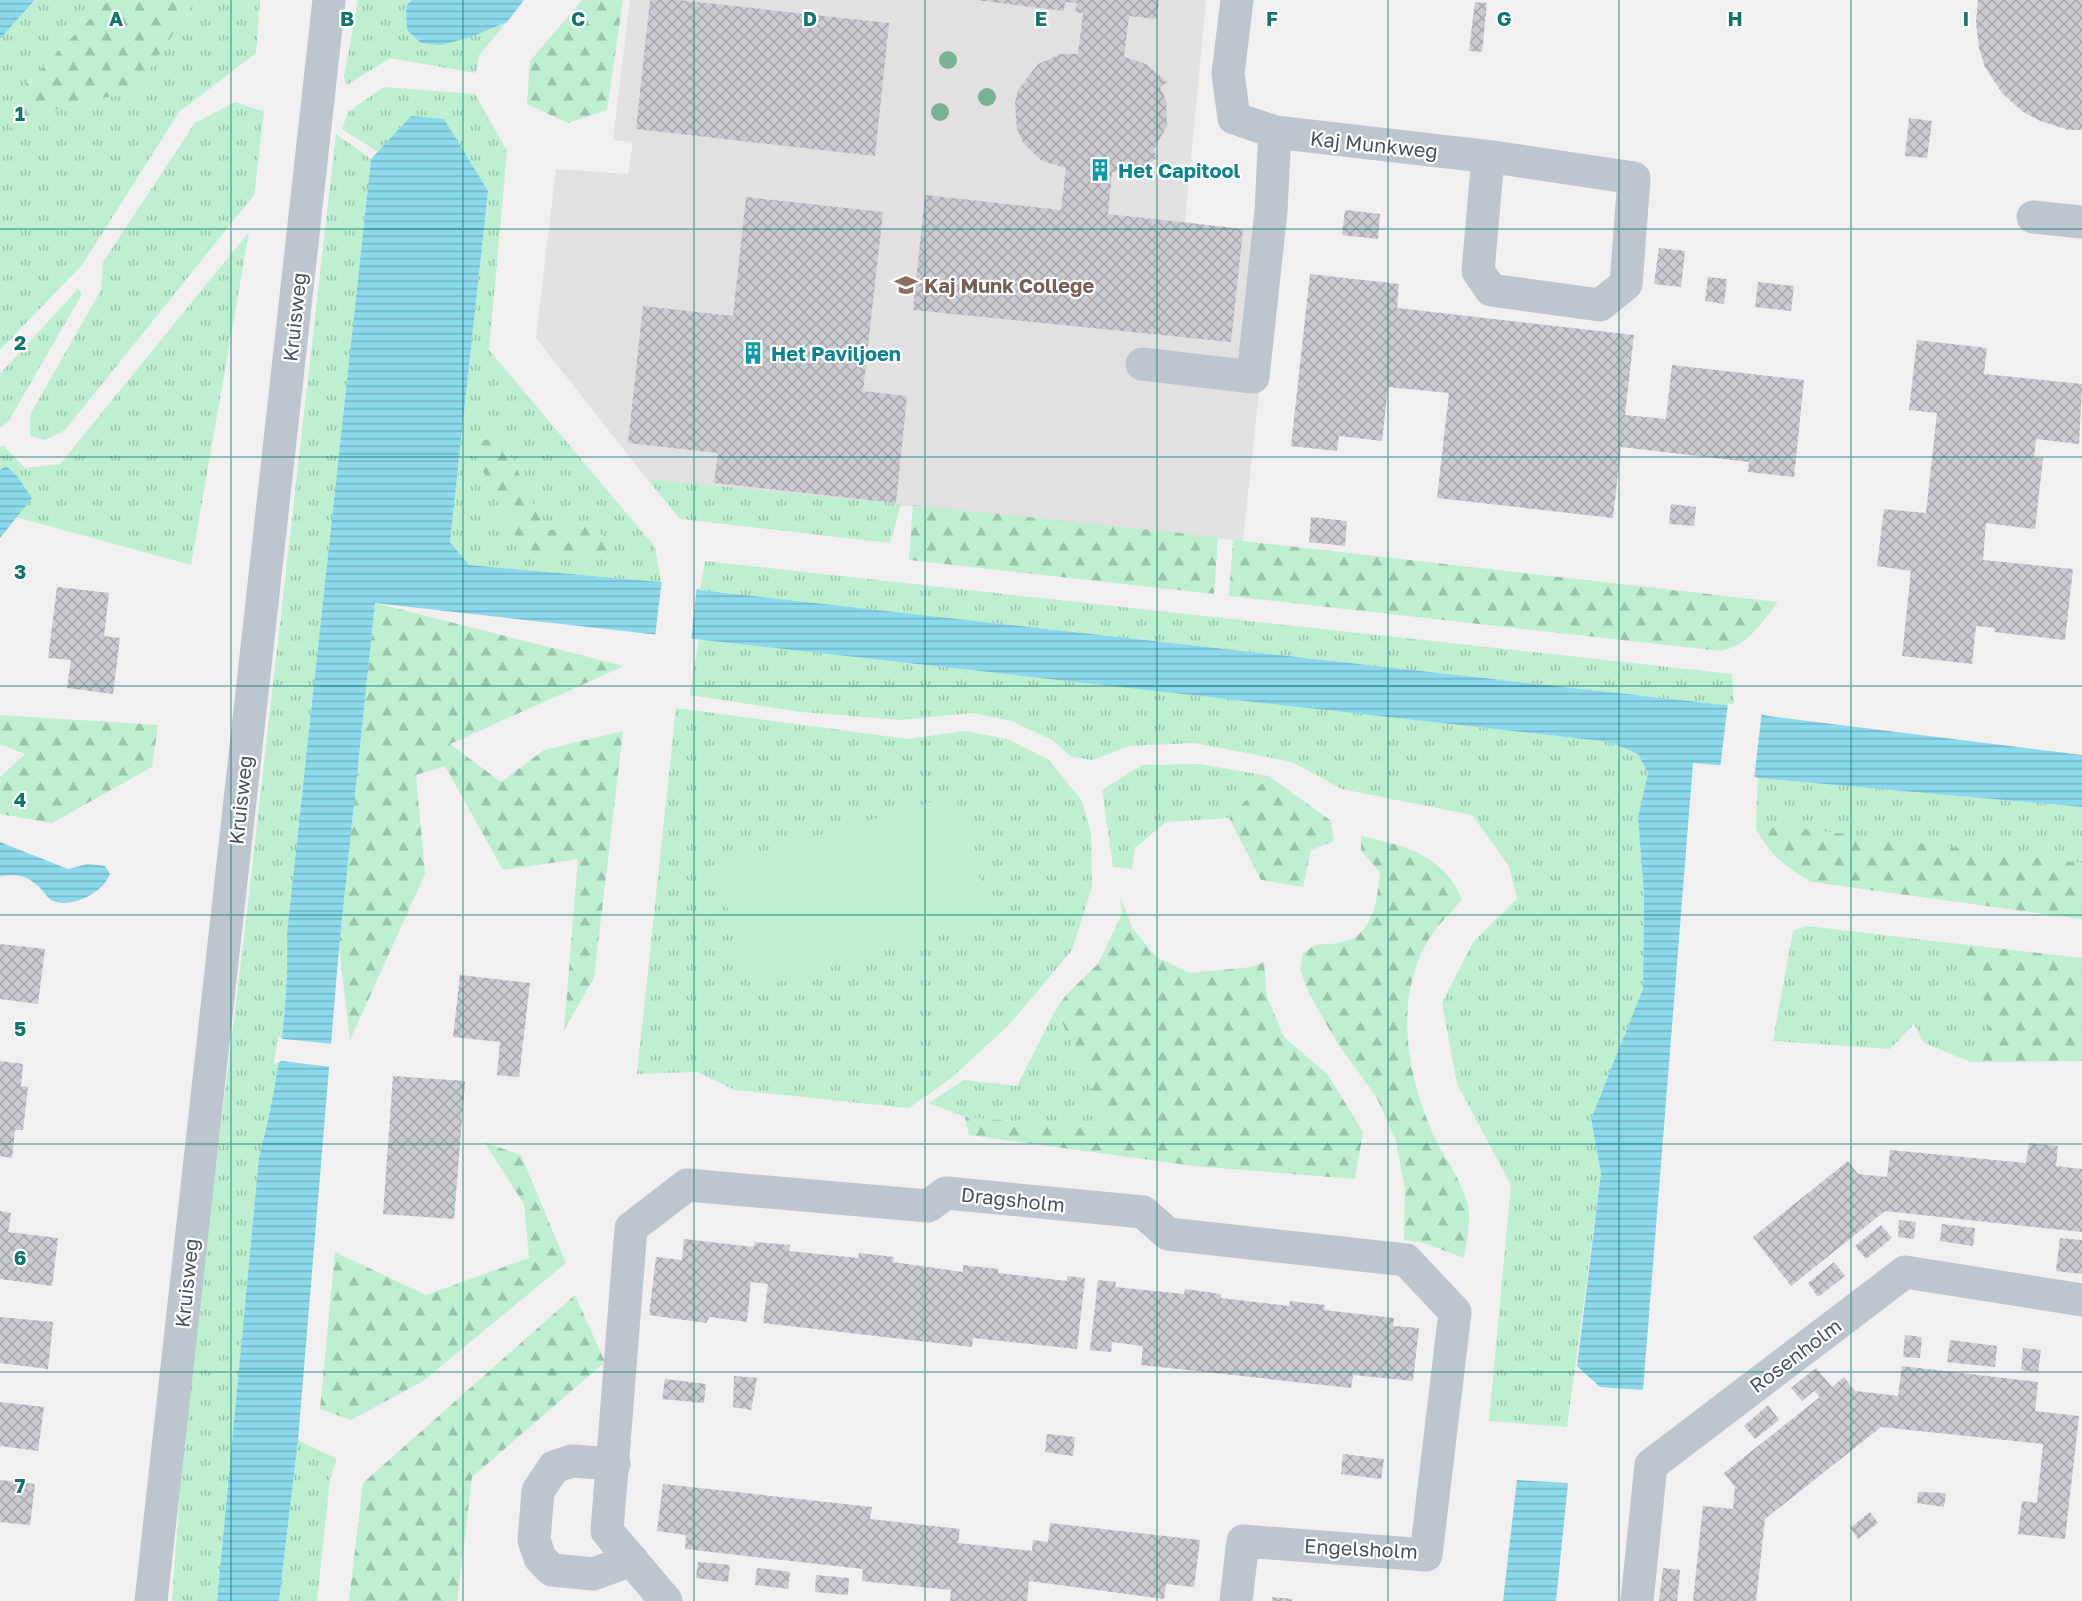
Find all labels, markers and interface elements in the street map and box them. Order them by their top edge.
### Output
text: A [109,6,123,30]
text: B [340,6,354,30]
text: C [571,6,585,30]
text: D [803,6,817,30]
text: E [1035,6,1047,30]
text: F [1266,6,1278,30]
text: G [1497,6,1511,30]
text: H [1727,6,1743,30]
text: I [1963,6,1969,30]
text: 1 [15,101,25,125]
street label: Kaj Munkweg [1309,125,1439,163]
building icon: Het Capitool [1087,157,1113,183]
place label: Het Capitool [1118,158,1240,182]
street label: Kruisweg [277,271,311,363]
school or university icon: Kaj Munk College [893,272,919,298]
place label: Kaj Munk College [924,273,1094,297]
text: 2 [14,330,26,354]
building icon: Het Paviljoen [740,340,766,366]
place label: Het Paviljoen [771,341,901,365]
text: 3 [14,559,26,583]
street label: Kruisweg [223,754,257,846]
text: 4 [14,787,26,811]
text: 5 [14,1016,26,1040]
street label: Dragsholm [960,1182,1066,1216]
street label: Kruisweg [169,1237,203,1329]
text: 6 [14,1245,26,1269]
street label: Rosenholm [1745,1313,1845,1397]
text: 7 [15,1473,26,1497]
street label: Engelsholm [1304,1533,1418,1563]

